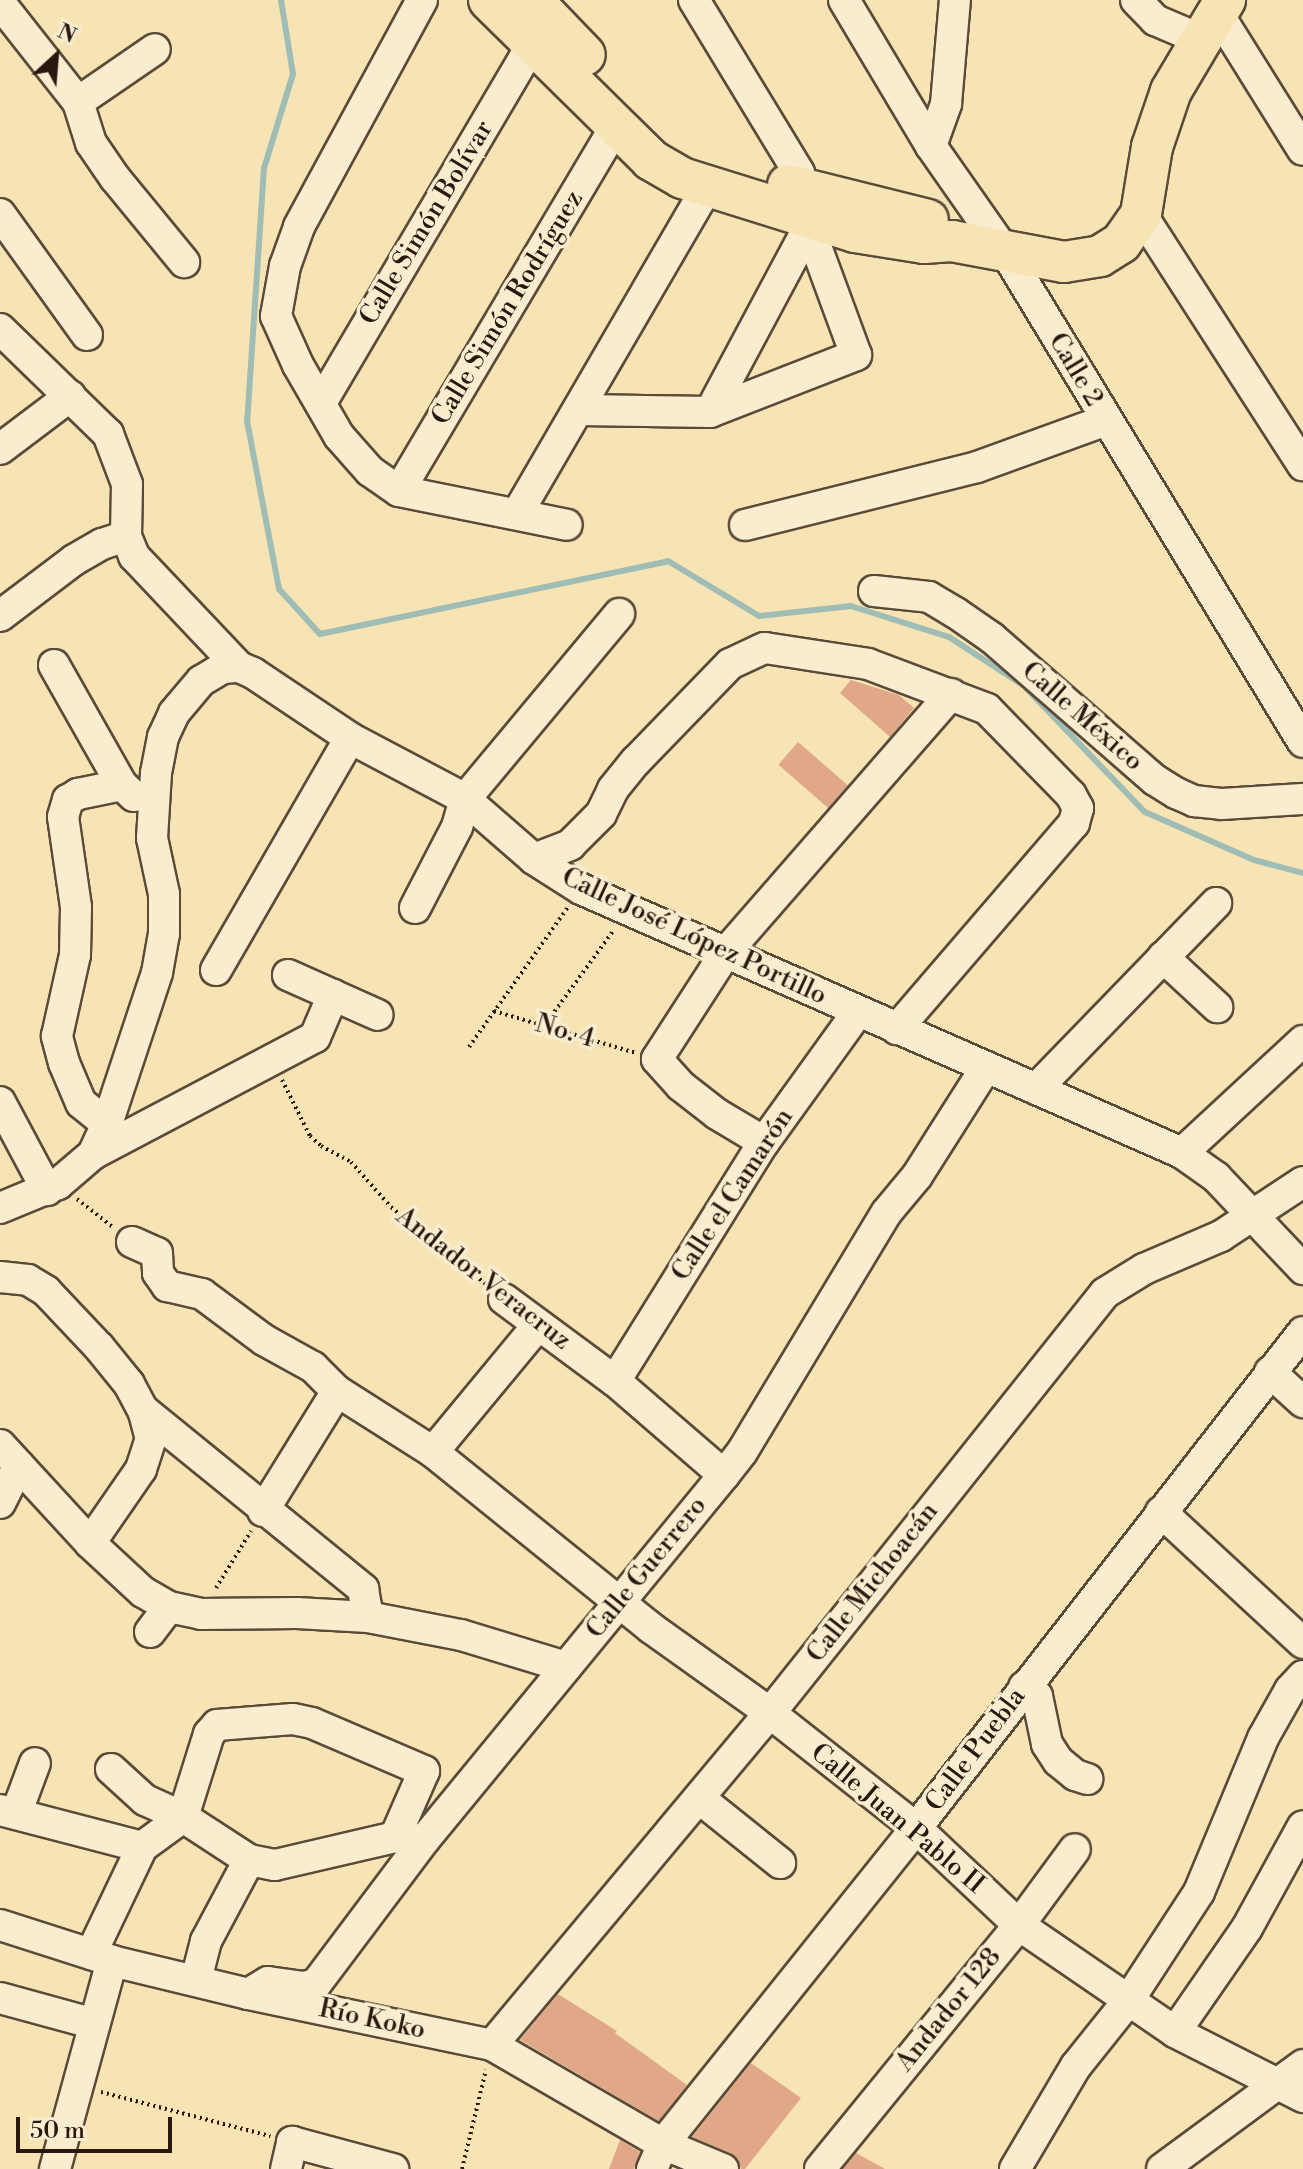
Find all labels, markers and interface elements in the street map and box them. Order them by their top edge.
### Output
north arrow [16,16,96,96]
text: N [53,18,80,50]
street label: Calle Simón Bolívar [354,115,500,331]
street label: Calle Simón Rodríguez [426,185,590,431]
street label: Calle 2 [1041,328,1109,412]
street label: Calle México [1015,656,1149,778]
street label: Calle José López Portillo [557,862,831,1012]
street label: No. 4 [532,1009,598,1055]
street label: Calle el Camarón [666,1103,800,1287]
street label: Andador Veracruz [389,1201,577,1357]
street label: Calle Guerrero [580,1491,714,1645]
street label: Calle Michoacán [801,1497,945,1669]
street label: Calle Puebla [919,1682,1033,1818]
street label: Calle Juan Pablo II [804,1737,990,1901]
street label: Andador 128 [890,1942,1008,2078]
street label: Río Koko [316,1994,428,2046]
scale bar [20,2101,176,2151]
text: 50 m [30,2116,85,2146]

